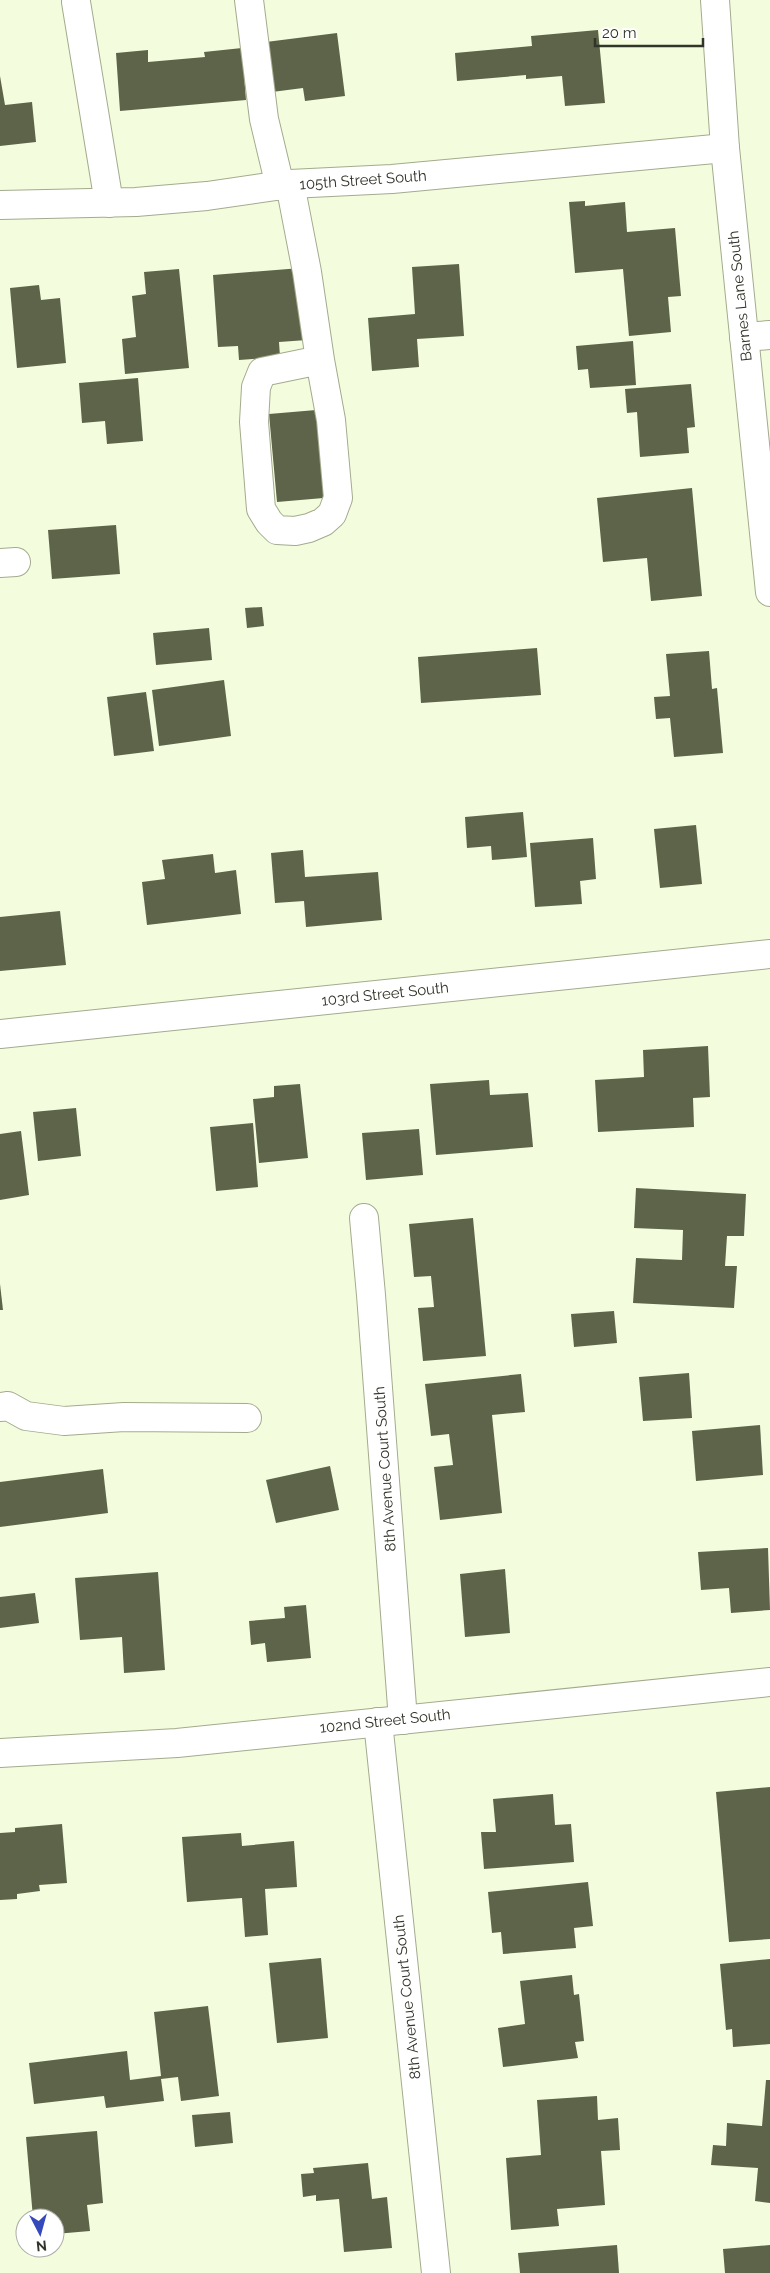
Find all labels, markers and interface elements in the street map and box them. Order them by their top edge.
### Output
scale bar [595,15,702,47]
text: 20 m [602,24,637,42]
street label: 105th Street South [299,167,427,193]
street label: Barnes Lane South [724,230,756,362]
street label: 103rd Street South [320,978,450,1010]
street label: 8th Avenue Court South [370,1386,400,1552]
street label: 102nd Street South [319,1705,451,1737]
street label: 8th Avenue Court South [389,1914,425,2080]
north arrow [15,2208,65,2258]
text: N [35,2237,48,2254]

